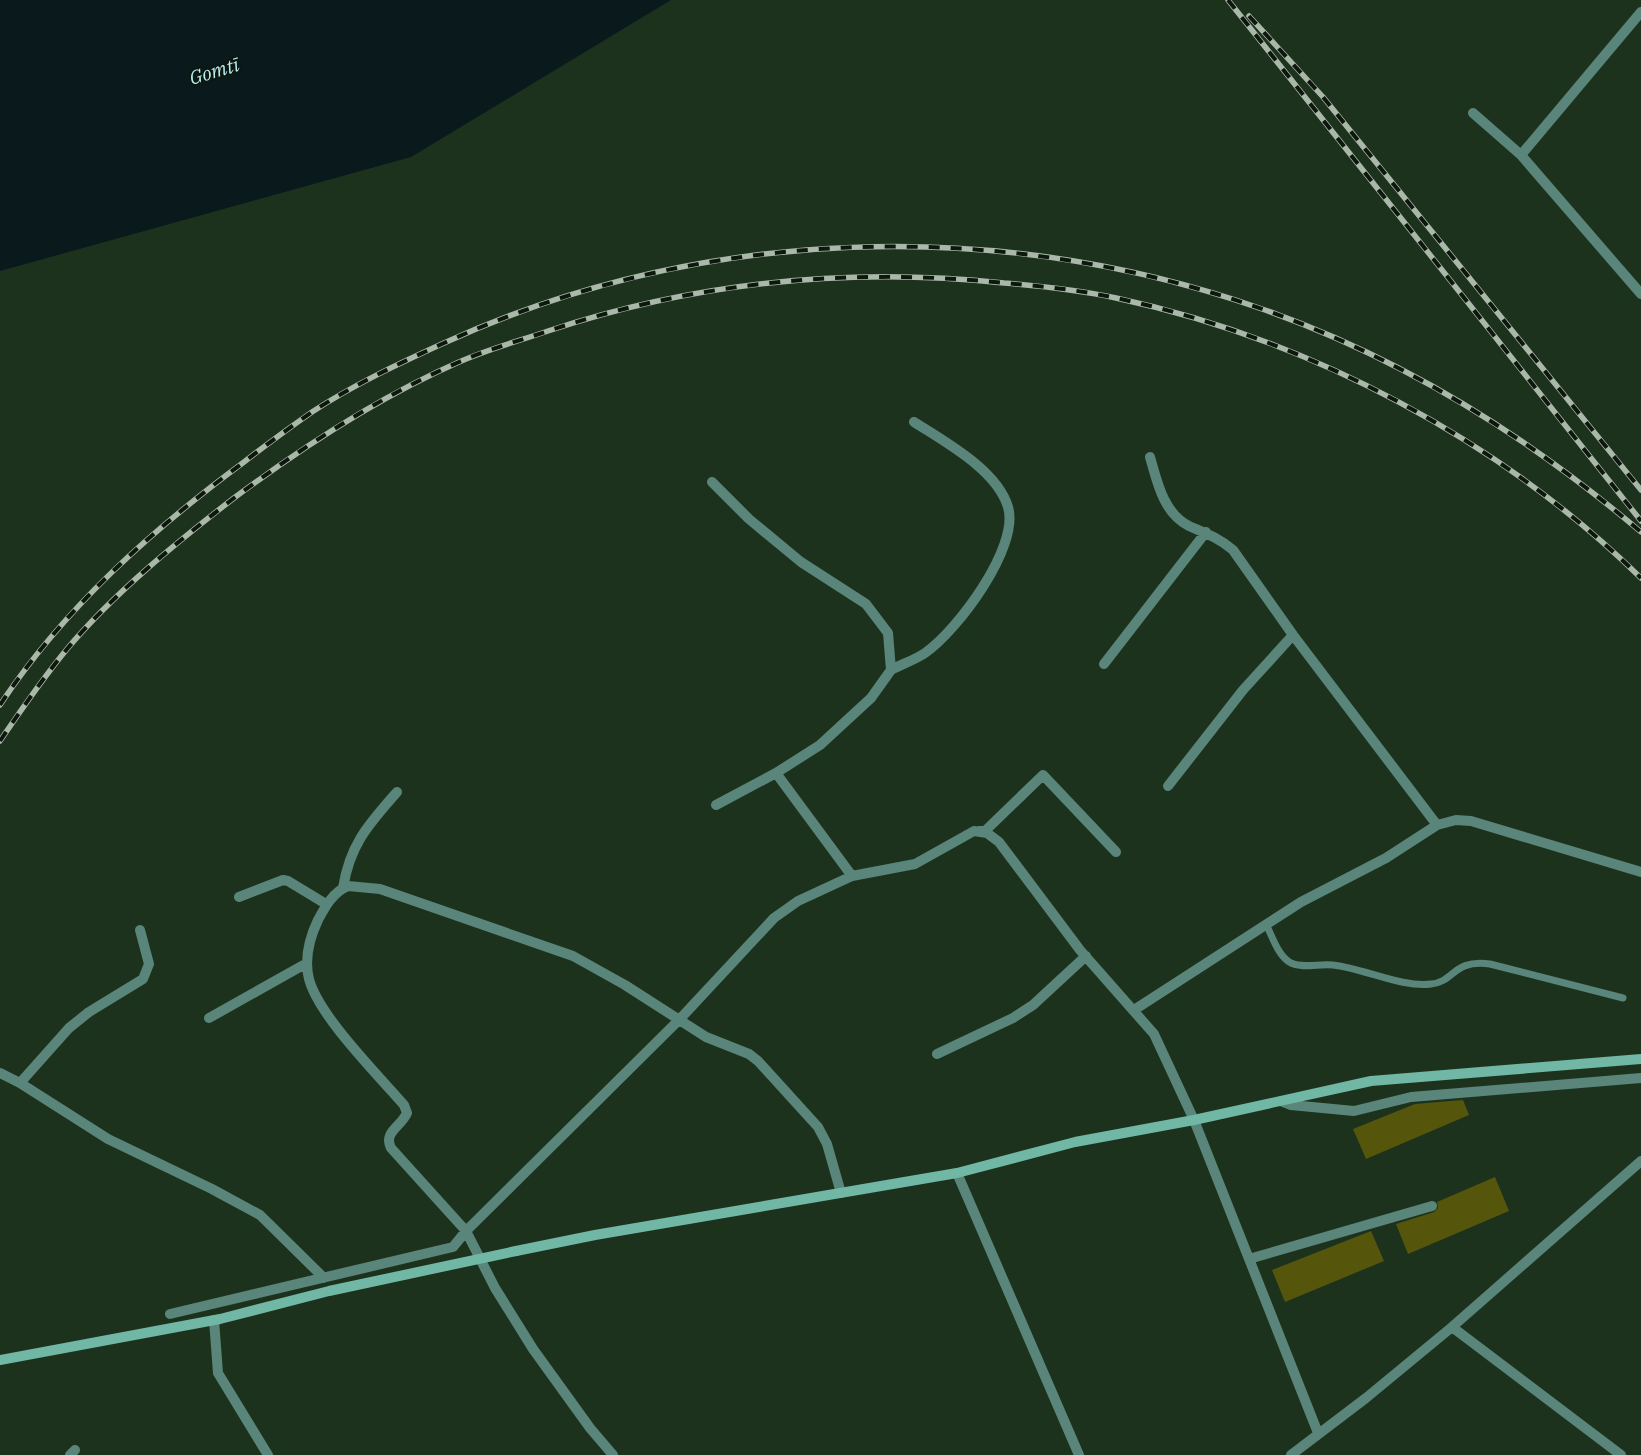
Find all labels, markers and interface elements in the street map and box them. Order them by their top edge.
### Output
water label: Gomtī [186,52,243,90]

